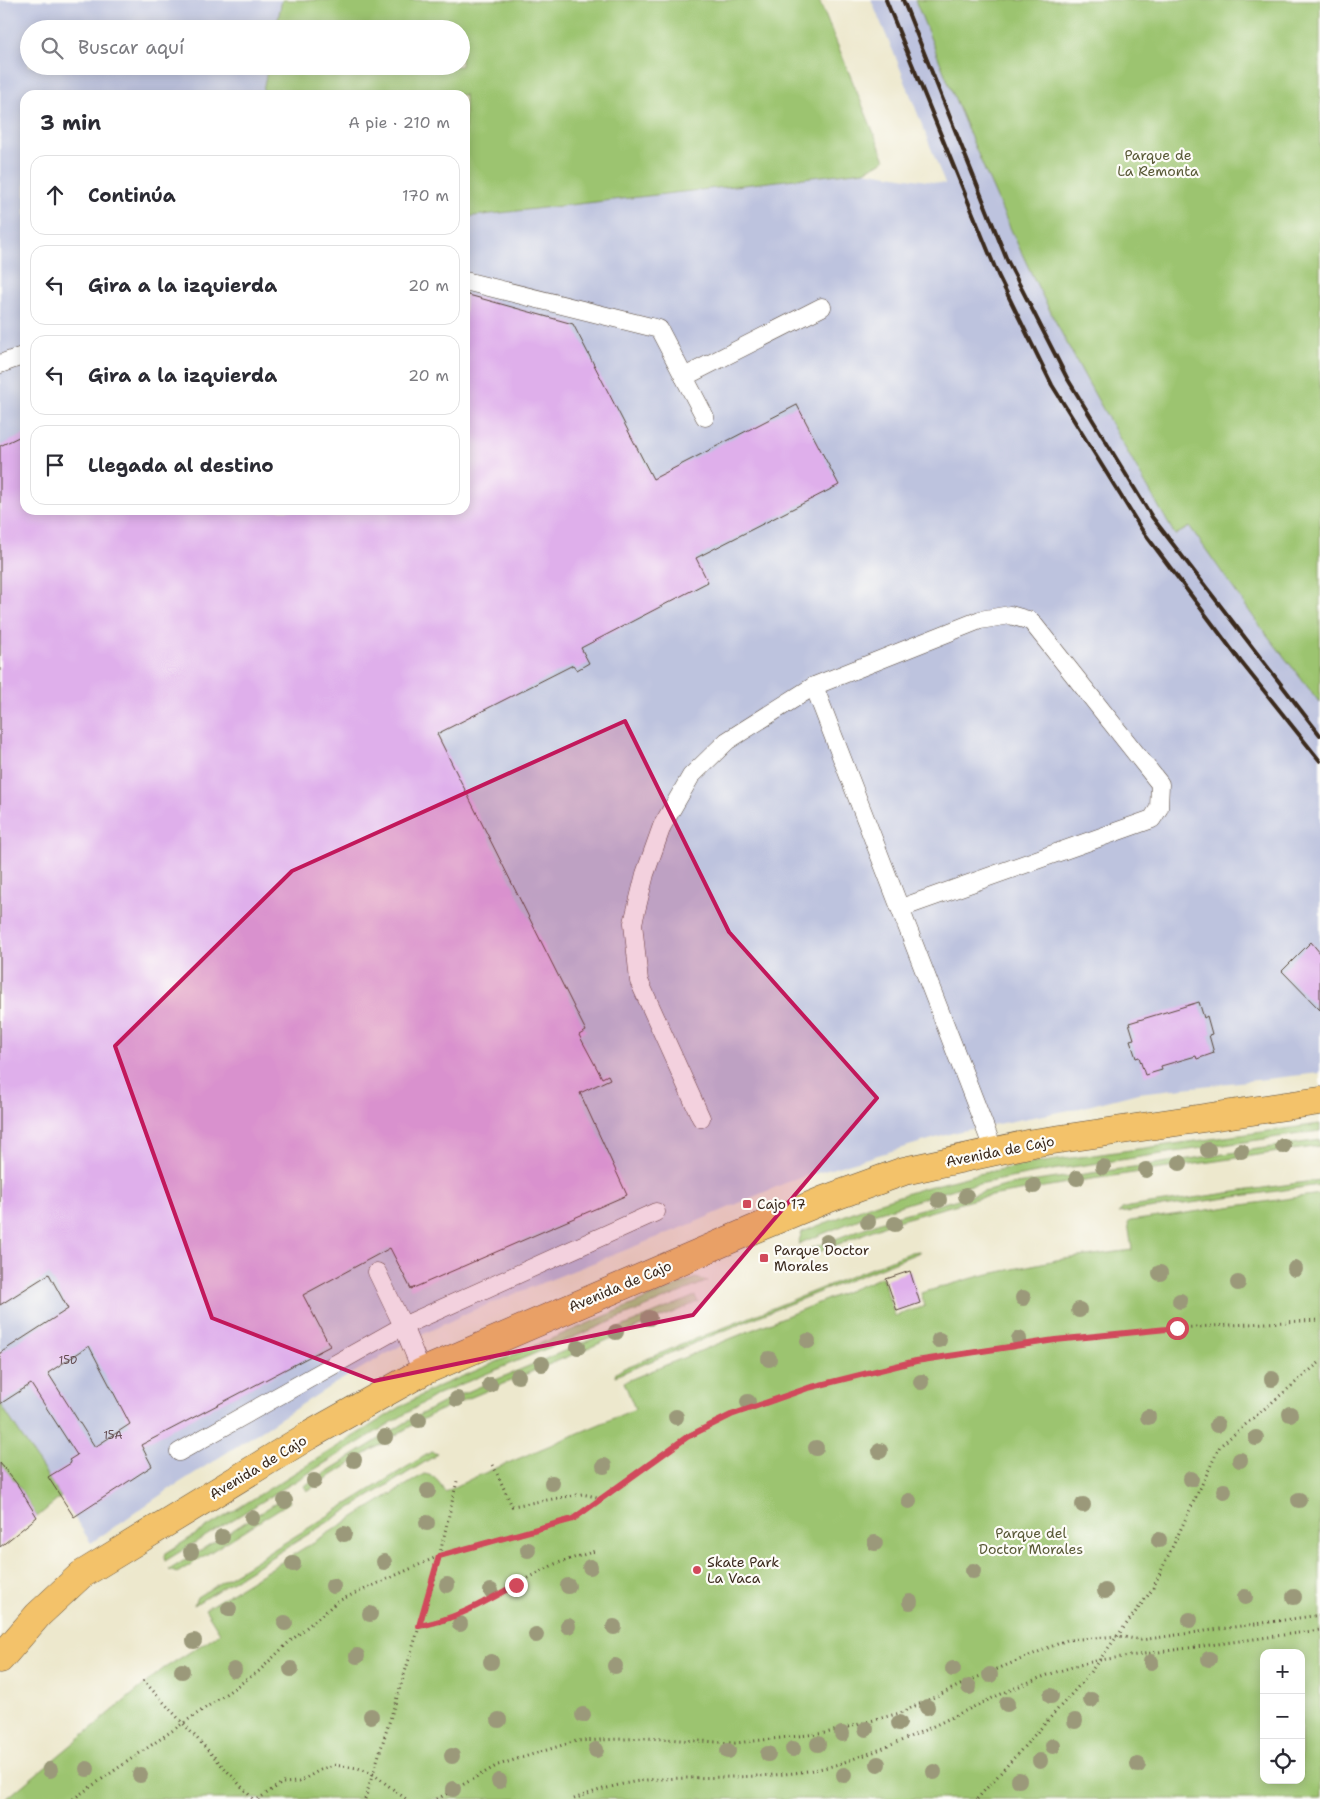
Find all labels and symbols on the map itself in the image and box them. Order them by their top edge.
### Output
park label: Parque de La Remonta [1117,146,1199,180]
street label: Avenida de Cajo [944,1132,1056,1170]
place label: Cajo 17 [757,1195,806,1213]
marker: Cajo 17 [741,1198,753,1210]
place label: Parque Doctor Morales [774,1241,870,1275]
marker: Parque Doctor Morales [758,1252,770,1264]
street label: Avenida de Cajo [566,1256,674,1316]
route start [1166,1317,1189,1340]
house number: 15D [59,1353,77,1368]
house number: 15A [103,1428,123,1443]
street label: Avenida de Cajo [206,1431,310,1503]
park label: Parque del Doctor Morales [979,1524,1083,1558]
place label: Skate Park La Vaca [707,1553,779,1587]
marker: Skate Park La Vaca [691,1564,703,1576]
route end [505,1574,528,1597]

